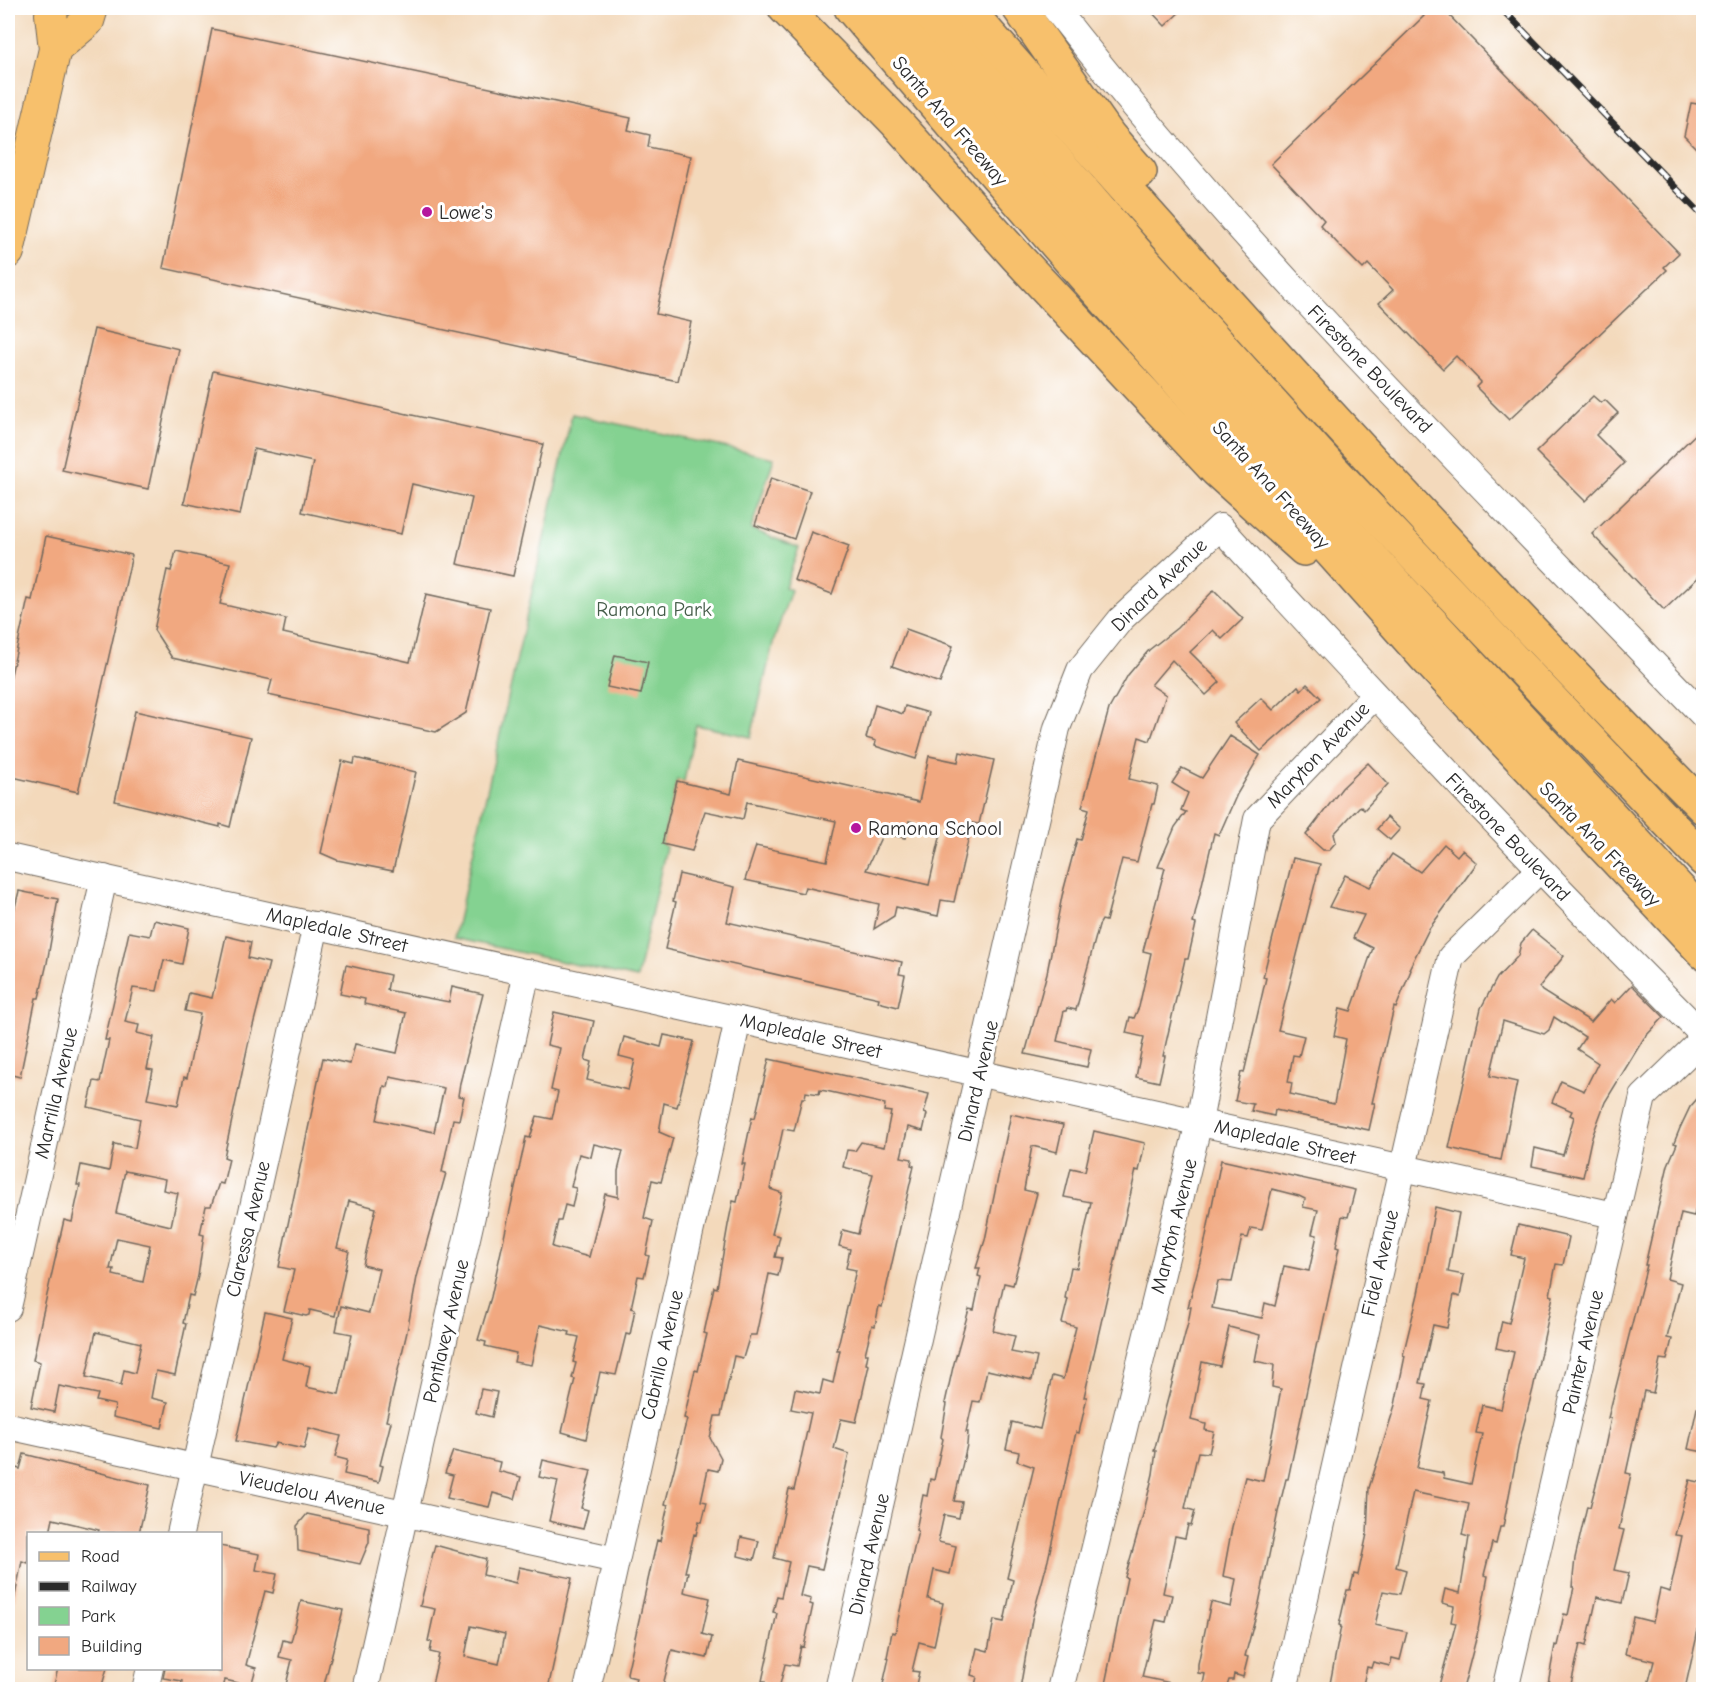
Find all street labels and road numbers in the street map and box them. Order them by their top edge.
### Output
street label: Santa Ana Freeway [887,51,1013,191]
street label: Firestone Boulevard [1303,300,1437,438]
street label: Santa Ana Freeway [1208,416,1335,554]
street label: Dinard Avenue [1106,534,1212,636]
street label: Maryton Avenue [1262,697,1374,813]
street label: Firestone Boulevard [1441,768,1575,906]
street label: Santa Ana Freeway [1535,777,1665,911]
street label: Mapledale Street [264,903,411,958]
street label: Mapledale Street [738,1009,885,1064]
street label: Dinard Avenue [953,1018,1003,1144]
street label: Marrilla Avenue [30,1025,82,1161]
street label: Mapledale Street [1212,1115,1359,1170]
street label: Maryton Avenue [1146,1156,1202,1296]
street label: Claressa Avenue [221,1159,275,1299]
street label: Fidel Avenue [1357,1207,1403,1319]
street label: Pontlavey Avenue [418,1257,474,1405]
street label: Cabrillo Avenue [636,1288,688,1422]
street label: Painter Avenue [1558,1288,1608,1416]
street label: Vieudelou Avenue [237,1466,387,1520]
street label: Dinard Avenue [844,1491,894,1617]

